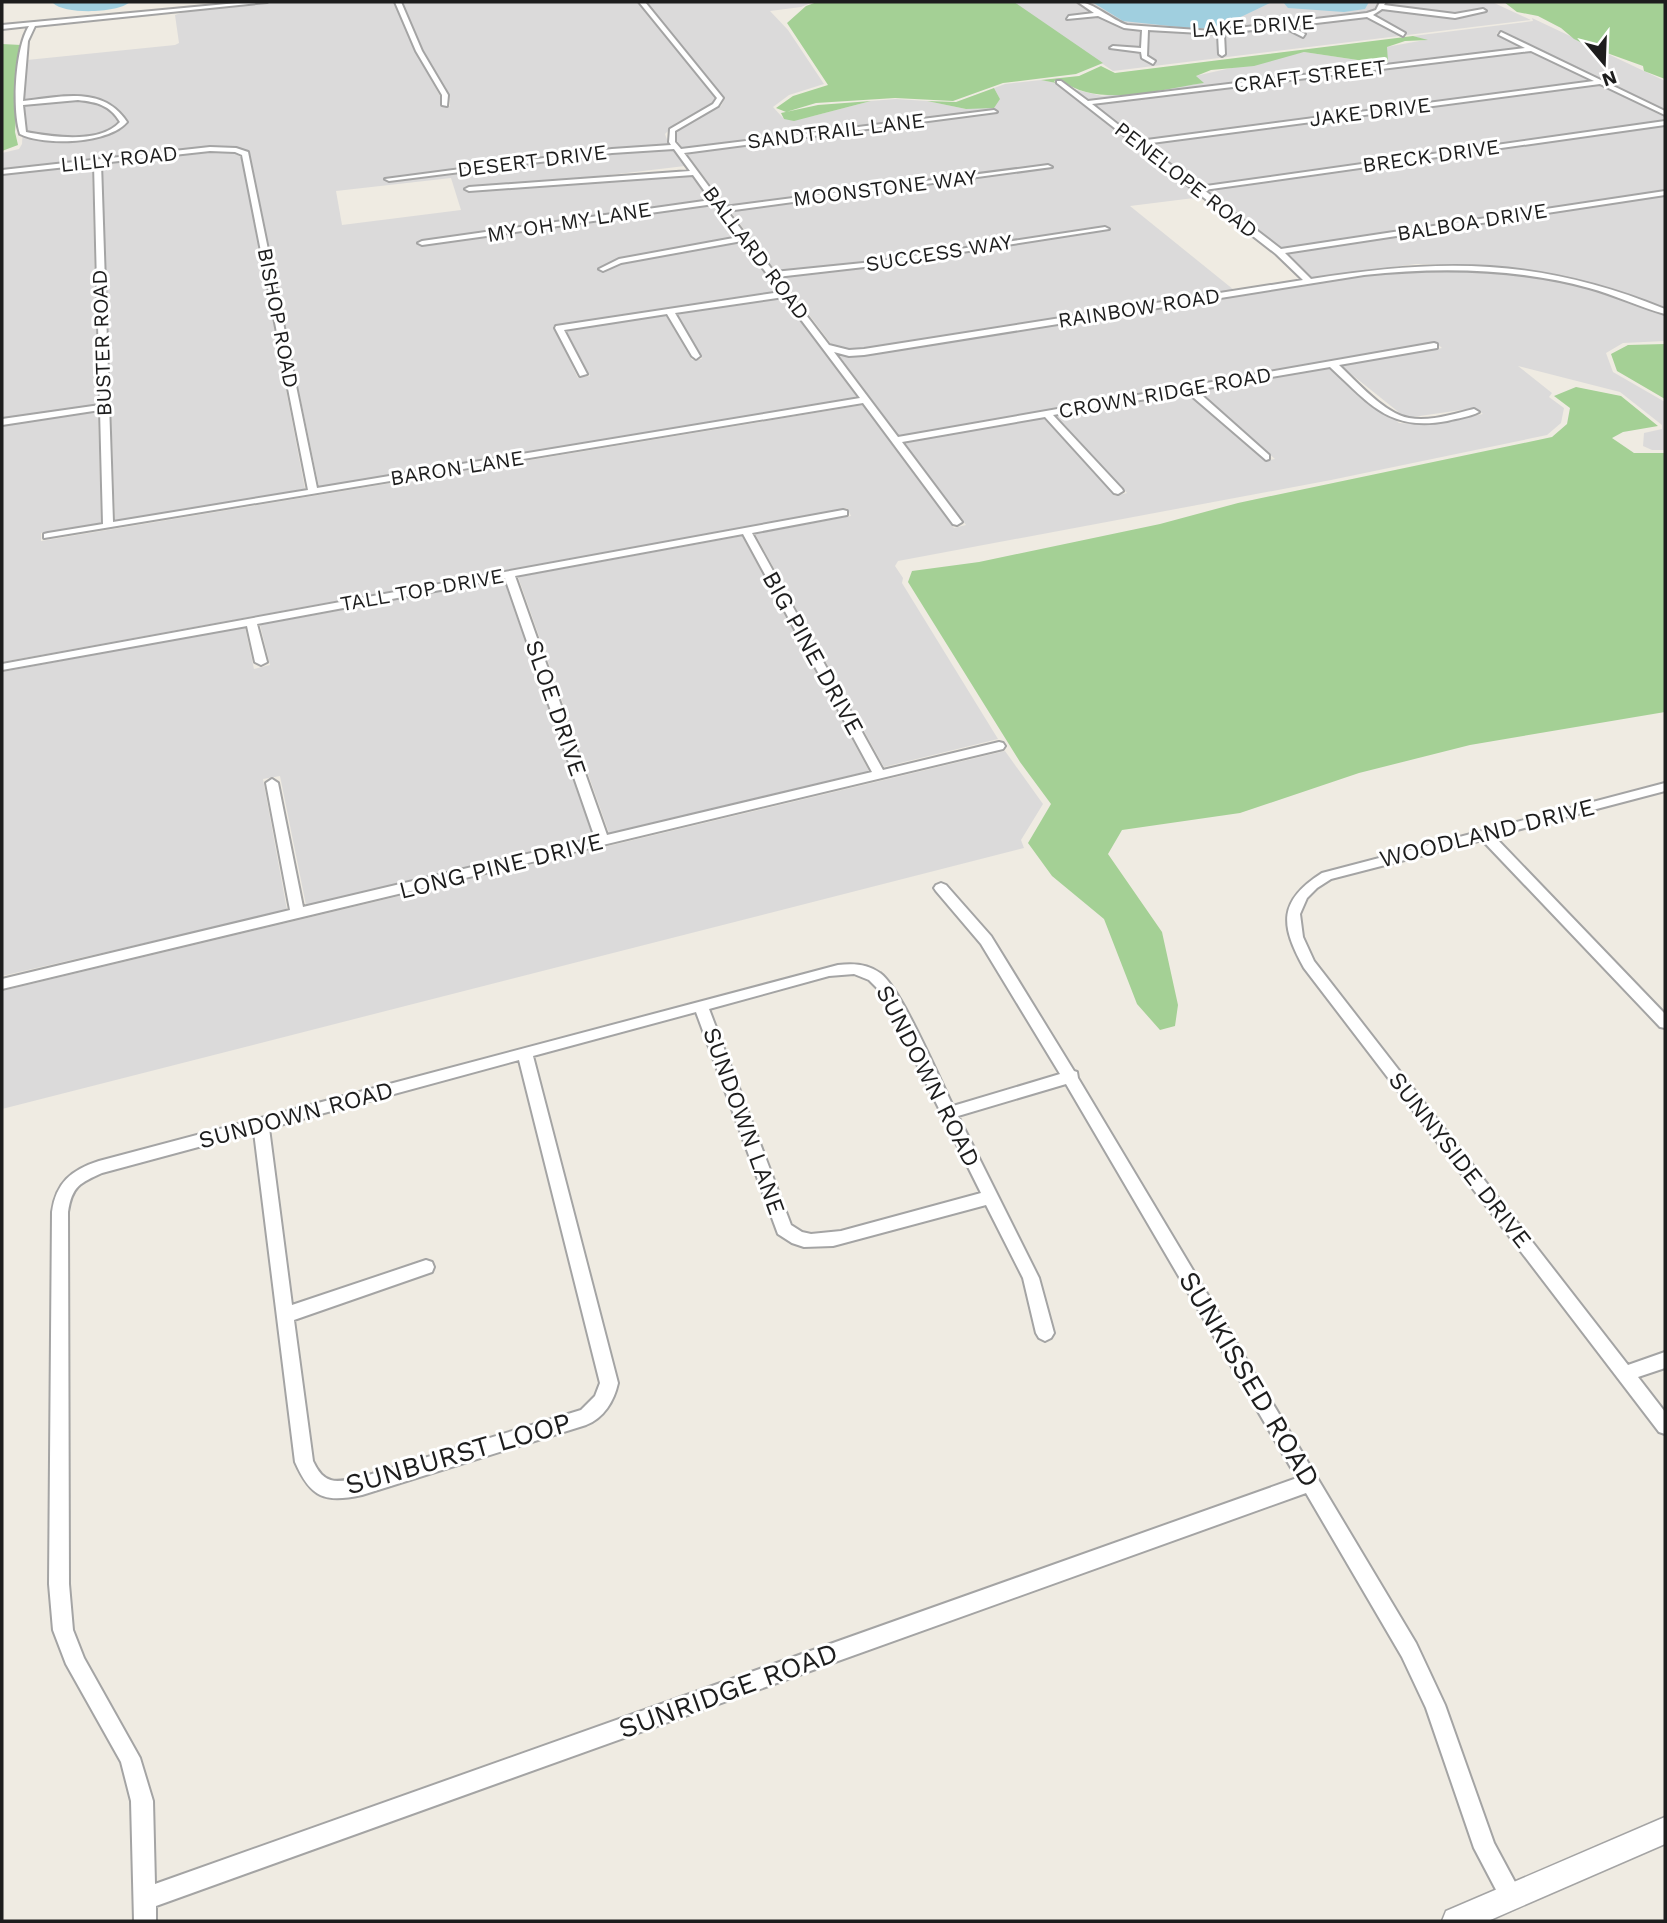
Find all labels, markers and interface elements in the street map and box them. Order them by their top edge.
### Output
street label: LAKE DRIVE [1191,9,1315,42]
north arrow [1569,28,1639,98]
street label: CRAFT STREET [1232,54,1388,97]
text: N [1599,65,1620,92]
street label: JAKE DRIVE [1308,92,1432,131]
street label: SANDTRAIL LANE [746,107,926,154]
street label: PENELOPE ROAD [1110,116,1263,243]
street label: BRECK DRIVE [1361,134,1501,177]
street label: DESERT DRIVE [456,139,608,182]
street label: LILLY ROAD [59,140,179,177]
street label: MOONSTONE WAY [792,164,978,211]
street label: BALLARD ROAD [698,181,815,324]
street label: MY OH MY LANE [485,196,653,247]
street label: BALBOA DRIVE [1395,197,1549,246]
street label: SUCCESS WAY [864,229,1014,276]
street label: BISHOP ROAD [253,246,304,390]
street label: BUSTER ROAD [86,269,117,417]
street label: RAINBOW ROAD [1056,282,1222,333]
street label: CROWN RIDGE ROAD [1057,361,1273,424]
street label: BARON LANE [388,445,525,490]
street label: TALL TOP DRIVE [338,563,506,616]
street label: BIG PINE DRIVE [757,566,869,740]
street label: SLOE DRIVE [520,636,592,780]
street label: WOODLAND DRIVE [1377,793,1597,873]
street label: LONG PINE DRIVE [396,827,606,905]
street label: SUNDOWN ROAD [870,980,986,1172]
street label: SUNDOWN LANE [697,1024,791,1218]
street label: SUNNYSIDE DRIVE [1383,1067,1537,1253]
street label: SUNDOWN ROAD [196,1076,396,1154]
street label: SUNKISSED ROAD [1172,1265,1327,1493]
street label: SUNBURST LOOP [342,1406,575,1501]
street label: SUNRIDGE ROAD [614,1636,842,1745]

